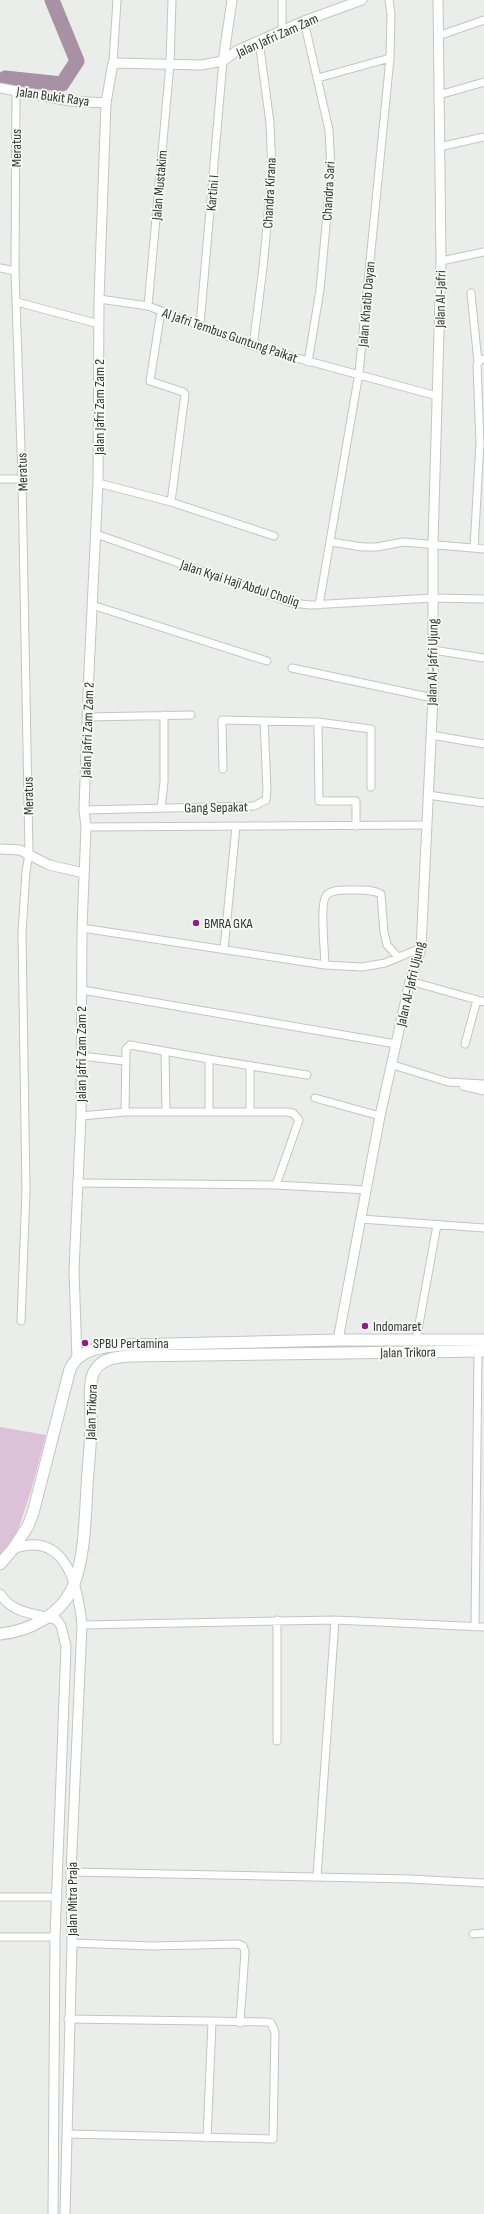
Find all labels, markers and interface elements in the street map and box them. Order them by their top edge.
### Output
street label: Jalan Jafri Zam Zam [233,10,321,62]
street label: Jalan Bukit Raya [15,83,90,110]
street label: Meratus [8,129,25,167]
street label: Jalan Mustakim [148,149,171,222]
street label: Chandra Kirana [259,157,280,229]
street label: Chandra Sari [318,161,339,221]
street label: Kartini I [202,174,223,212]
street label: Jalan Khatib Dayan [354,261,379,349]
street label: Jalan Al-Jafri [431,270,450,329]
street label: Al Jafri Tembus Guntung Paikat [159,304,300,367]
street label: Jalan Jafri Zam Zam 2 [91,359,108,456]
street label: Meratus [13,453,32,491]
street label: Jalan Kyai Haji Abdul Choliq [177,556,302,611]
street label: Jalan Al-Jafri Ujung [423,618,442,706]
street label: Jalan Jafri Zam Zam 2 [77,682,98,779]
street label: Meratus [20,777,37,815]
street label: Gang Sepakat [184,798,248,817]
place label: BMRA GKA [204,915,254,932]
marker: BMRA GKA [191,918,201,928]
street label: Jalan Al-Jafri Ujung [392,940,429,1029]
street label: Jalan Jafri Zam Zam 2 [73,1006,90,1103]
place label: Indomaret [373,1318,422,1335]
marker: Indomaret [360,1321,370,1331]
place label: SPBU Pertamina [93,1335,169,1352]
marker: SPBU Pertamina [80,1338,90,1348]
street label: Jalan Trikora [379,1344,436,1362]
street label: Jalan Trikora [82,1384,101,1441]
street label: Jalan Mitra Praja [64,1862,81,1937]

